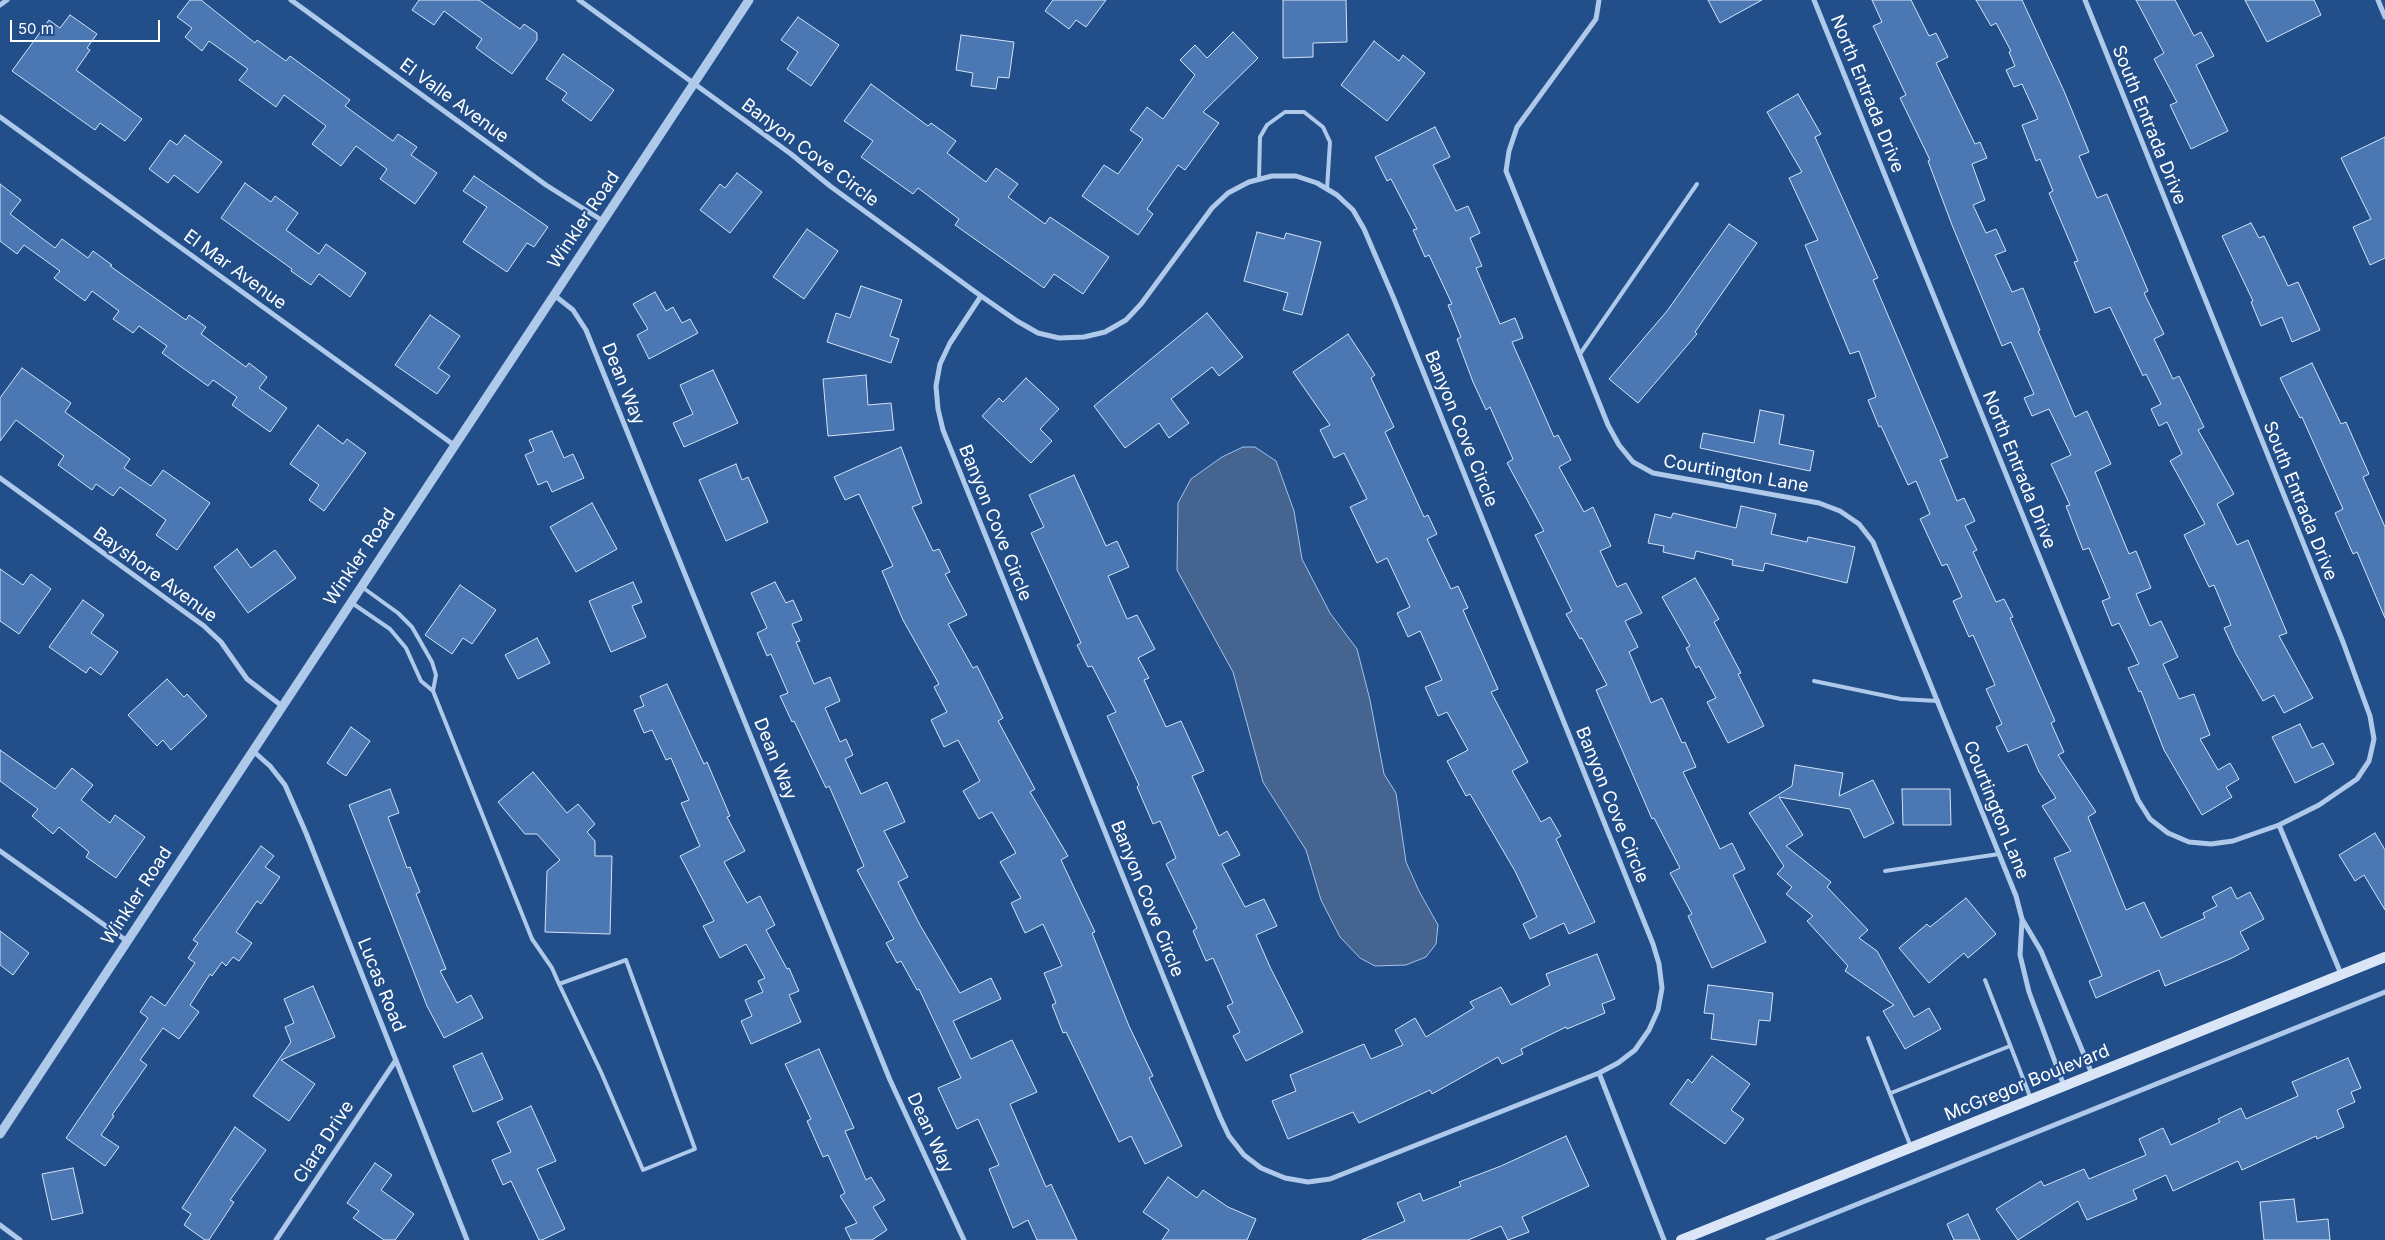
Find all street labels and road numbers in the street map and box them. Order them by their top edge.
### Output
street label: North Entrada Drive [1826,12,1908,176]
street label: South Entrada Drive [2107,42,2191,208]
street label: El Valle Avenue [395,54,513,148]
street label: Banyon Cove Circle [737,94,883,212]
street label: Winkler Road [544,167,624,273]
street label: El Mar Avenue [179,226,291,314]
street label: Dean Way [597,340,649,428]
street label: Banyon Cove Circle [1420,348,1502,510]
street label: North Entrada Drive [1978,388,2060,552]
street label: South Entrada Drive [2258,418,2342,584]
street label: Banyon Cove Circle [954,442,1036,604]
street label: Courtington Lane [1662,451,1810,497]
street label: Winkler Road [320,504,400,610]
street label: Bayshore Avenue [89,523,221,627]
street label: Dean Way [749,715,801,803]
street label: Banyon Cove Circle [1571,724,1653,886]
street label: Courtington Lane [1958,738,2034,882]
street label: Banyon Cove Circle [1106,818,1188,980]
street label: Winkler Road [97,843,177,949]
street label: Lucas Road [352,935,410,1035]
street label: McGregor Boulevard [1941,1040,2113,1126]
street label: Dean Way [902,1089,958,1177]
street label: Clara Drive [289,1097,359,1187]

